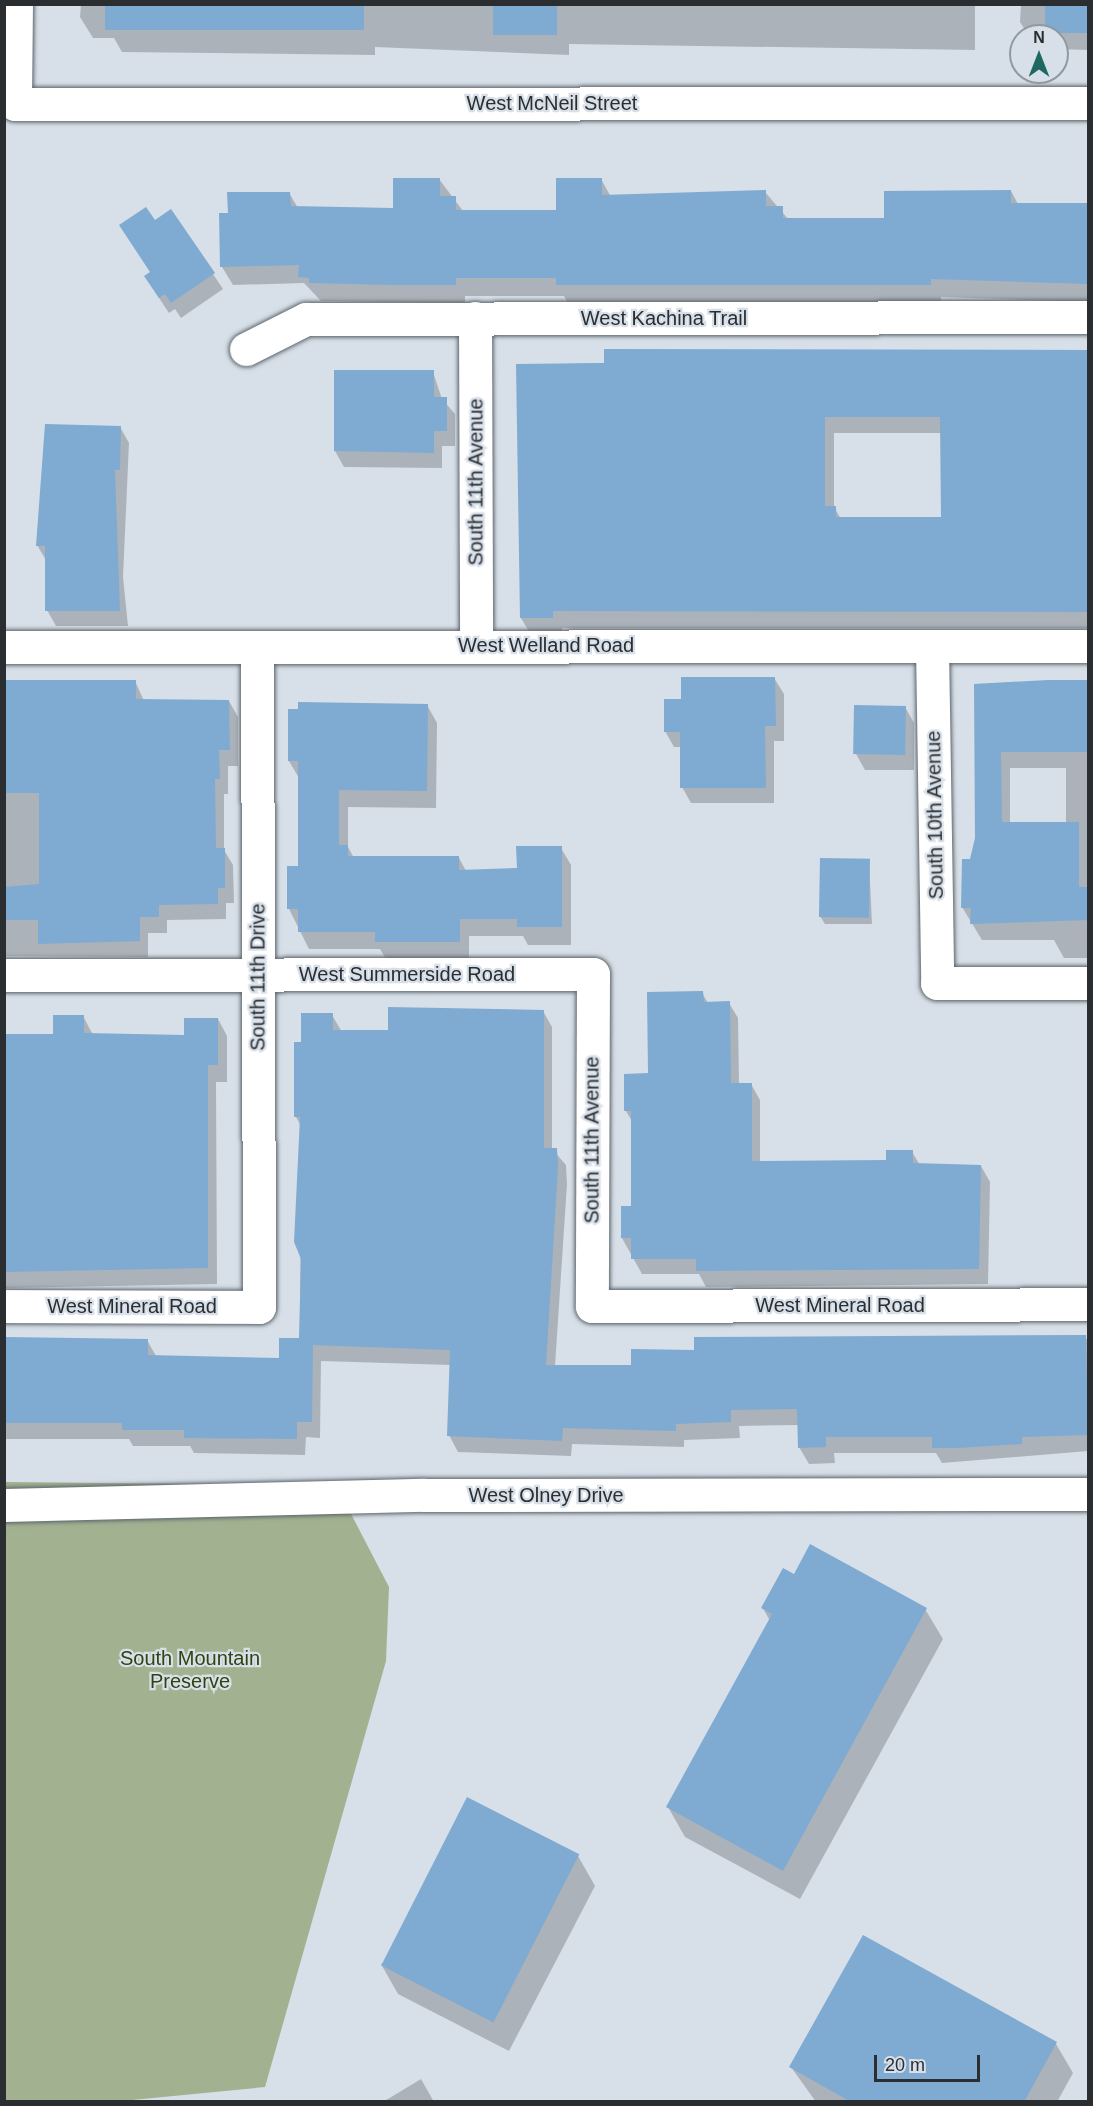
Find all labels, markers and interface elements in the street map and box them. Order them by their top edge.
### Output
north arrow [1009,24,1069,84]
text: N [1033,29,1045,46]
street label: West McNeil Street [467,91,637,115]
street label: West Kachina Trail [581,306,747,330]
street label: South 11th Avenue [464,398,488,566]
street label: West Welland Road [458,633,634,657]
street label: South 10th Avenue [922,730,948,900]
street label: South 11th Drive [246,903,270,1051]
street label: West Summerside Road [299,962,515,986]
street label: South 11th Avenue [580,1056,604,1224]
street label: West Mineral Road [755,1293,925,1317]
street label: West Mineral Road [47,1294,217,1318]
street label: West Olney Drive [468,1483,624,1507]
park label: South Mountain Preserve [120,1646,260,1693]
scale bar [877,2043,984,2081]
text: 20 m [885,2055,925,2075]

